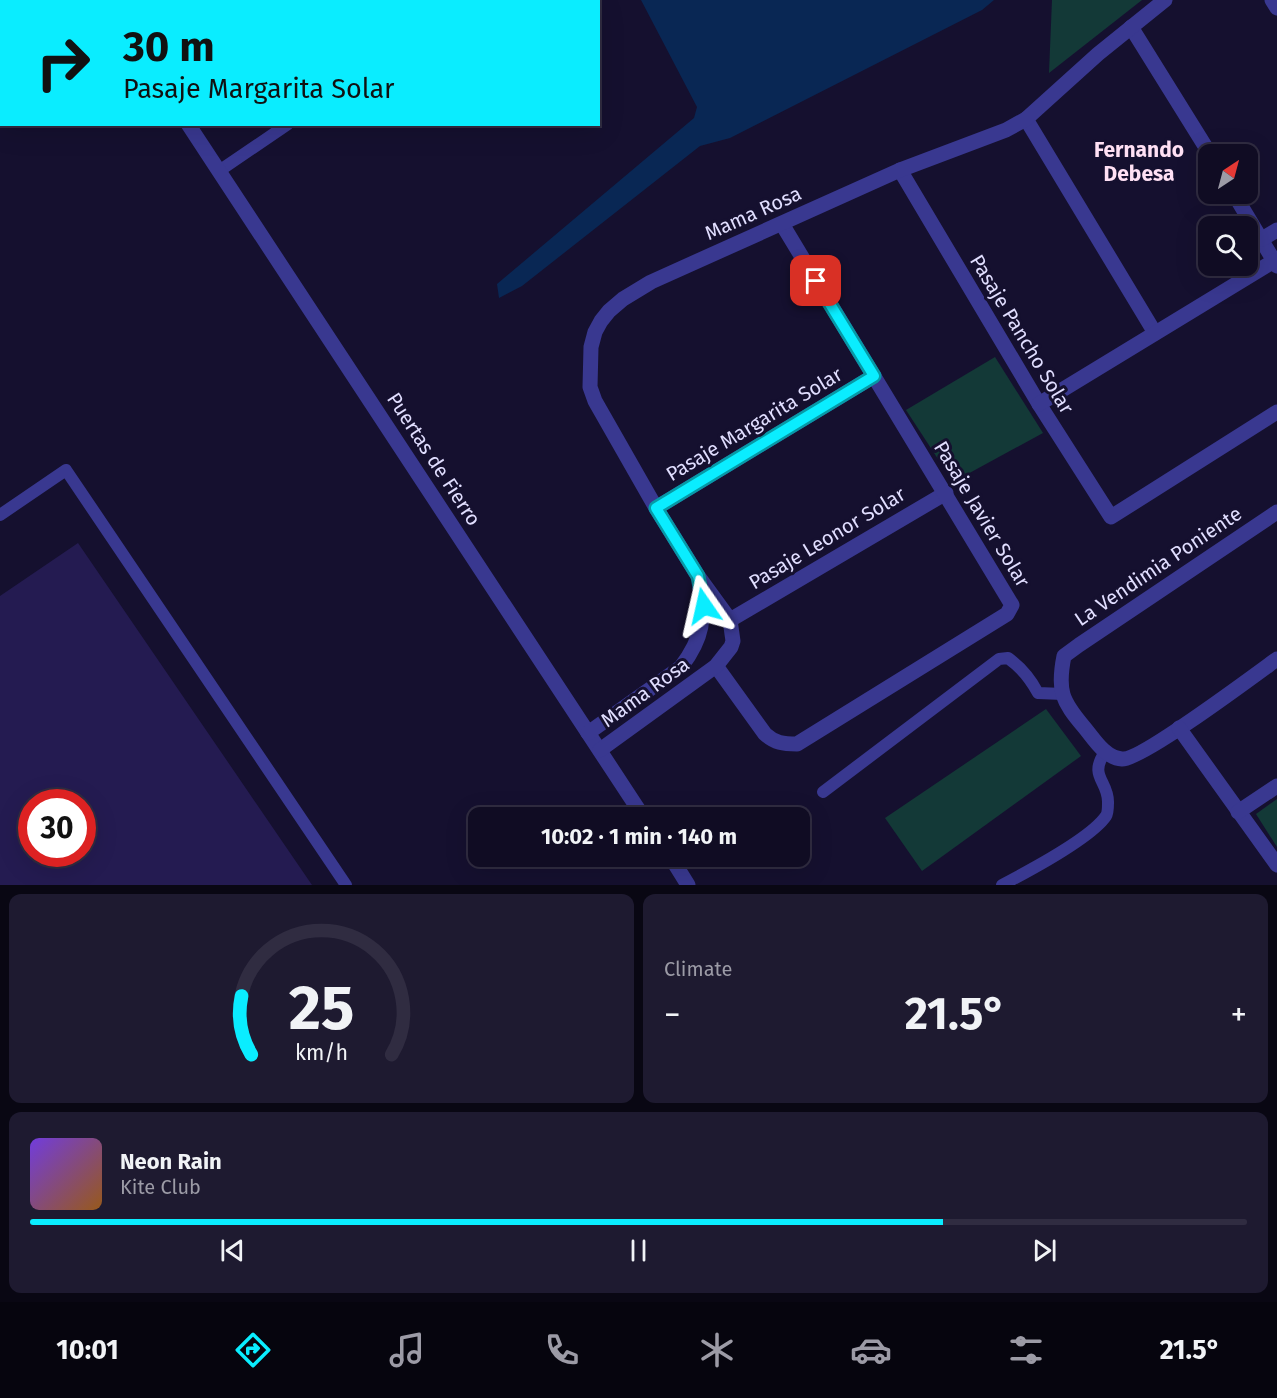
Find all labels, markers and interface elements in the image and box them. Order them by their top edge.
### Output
text: 30 m [123,22,215,72]
icon: right [24,24,102,102]
text: Pasaje Margarita Solar [123,73,395,105]
district label: Fernando Debesa [1094,137,1184,187]
north arrow [1198,144,1258,204]
map controls [1198,144,1258,276]
street label: Mama Rosa [701,181,805,245]
button: search [1198,216,1258,276]
street label: Pasaje Pancho Solar [965,250,1079,418]
pin [790,255,841,306]
icon: arrive [799,264,832,297]
street label: Pasaje Margarita Solar [662,362,847,486]
street label: Puertas de Fierro [382,388,486,530]
street label: Pasaje Javier Solar [929,437,1035,591]
street label: Pasaje Leonor Solar [744,482,910,594]
street label: La Vendimia Poniente [1070,501,1246,631]
position arrow [672,574,736,638]
street label: Mama Rosa [596,652,694,732]
speed limit sign: 30 [18,789,96,867]
text: 10:02 · 1 min · 140 m [541,823,737,850]
text: Climate [664,957,732,981]
text: 25 [289,971,354,1046]
text: 21.5° [905,987,1006,1041]
text: − [664,995,681,1035]
text: + [1231,995,1247,1035]
text: km/h [295,1041,348,1067]
text: Neon Rain [120,1148,222,1175]
text: Kite Club [120,1175,201,1199]
icon: previous [216,1234,249,1267]
icon: pause [622,1234,655,1267]
icon: next [1028,1234,1061,1267]
icon: directions [232,1329,274,1371]
icon: music [386,1329,428,1371]
icon: phone [541,1329,583,1371]
icon: climate [696,1329,738,1371]
icon: car [850,1329,892,1371]
icon: filters [1005,1329,1047,1371]
text: 10:01 [56,1334,119,1366]
text: 21.5° [1160,1334,1221,1366]

